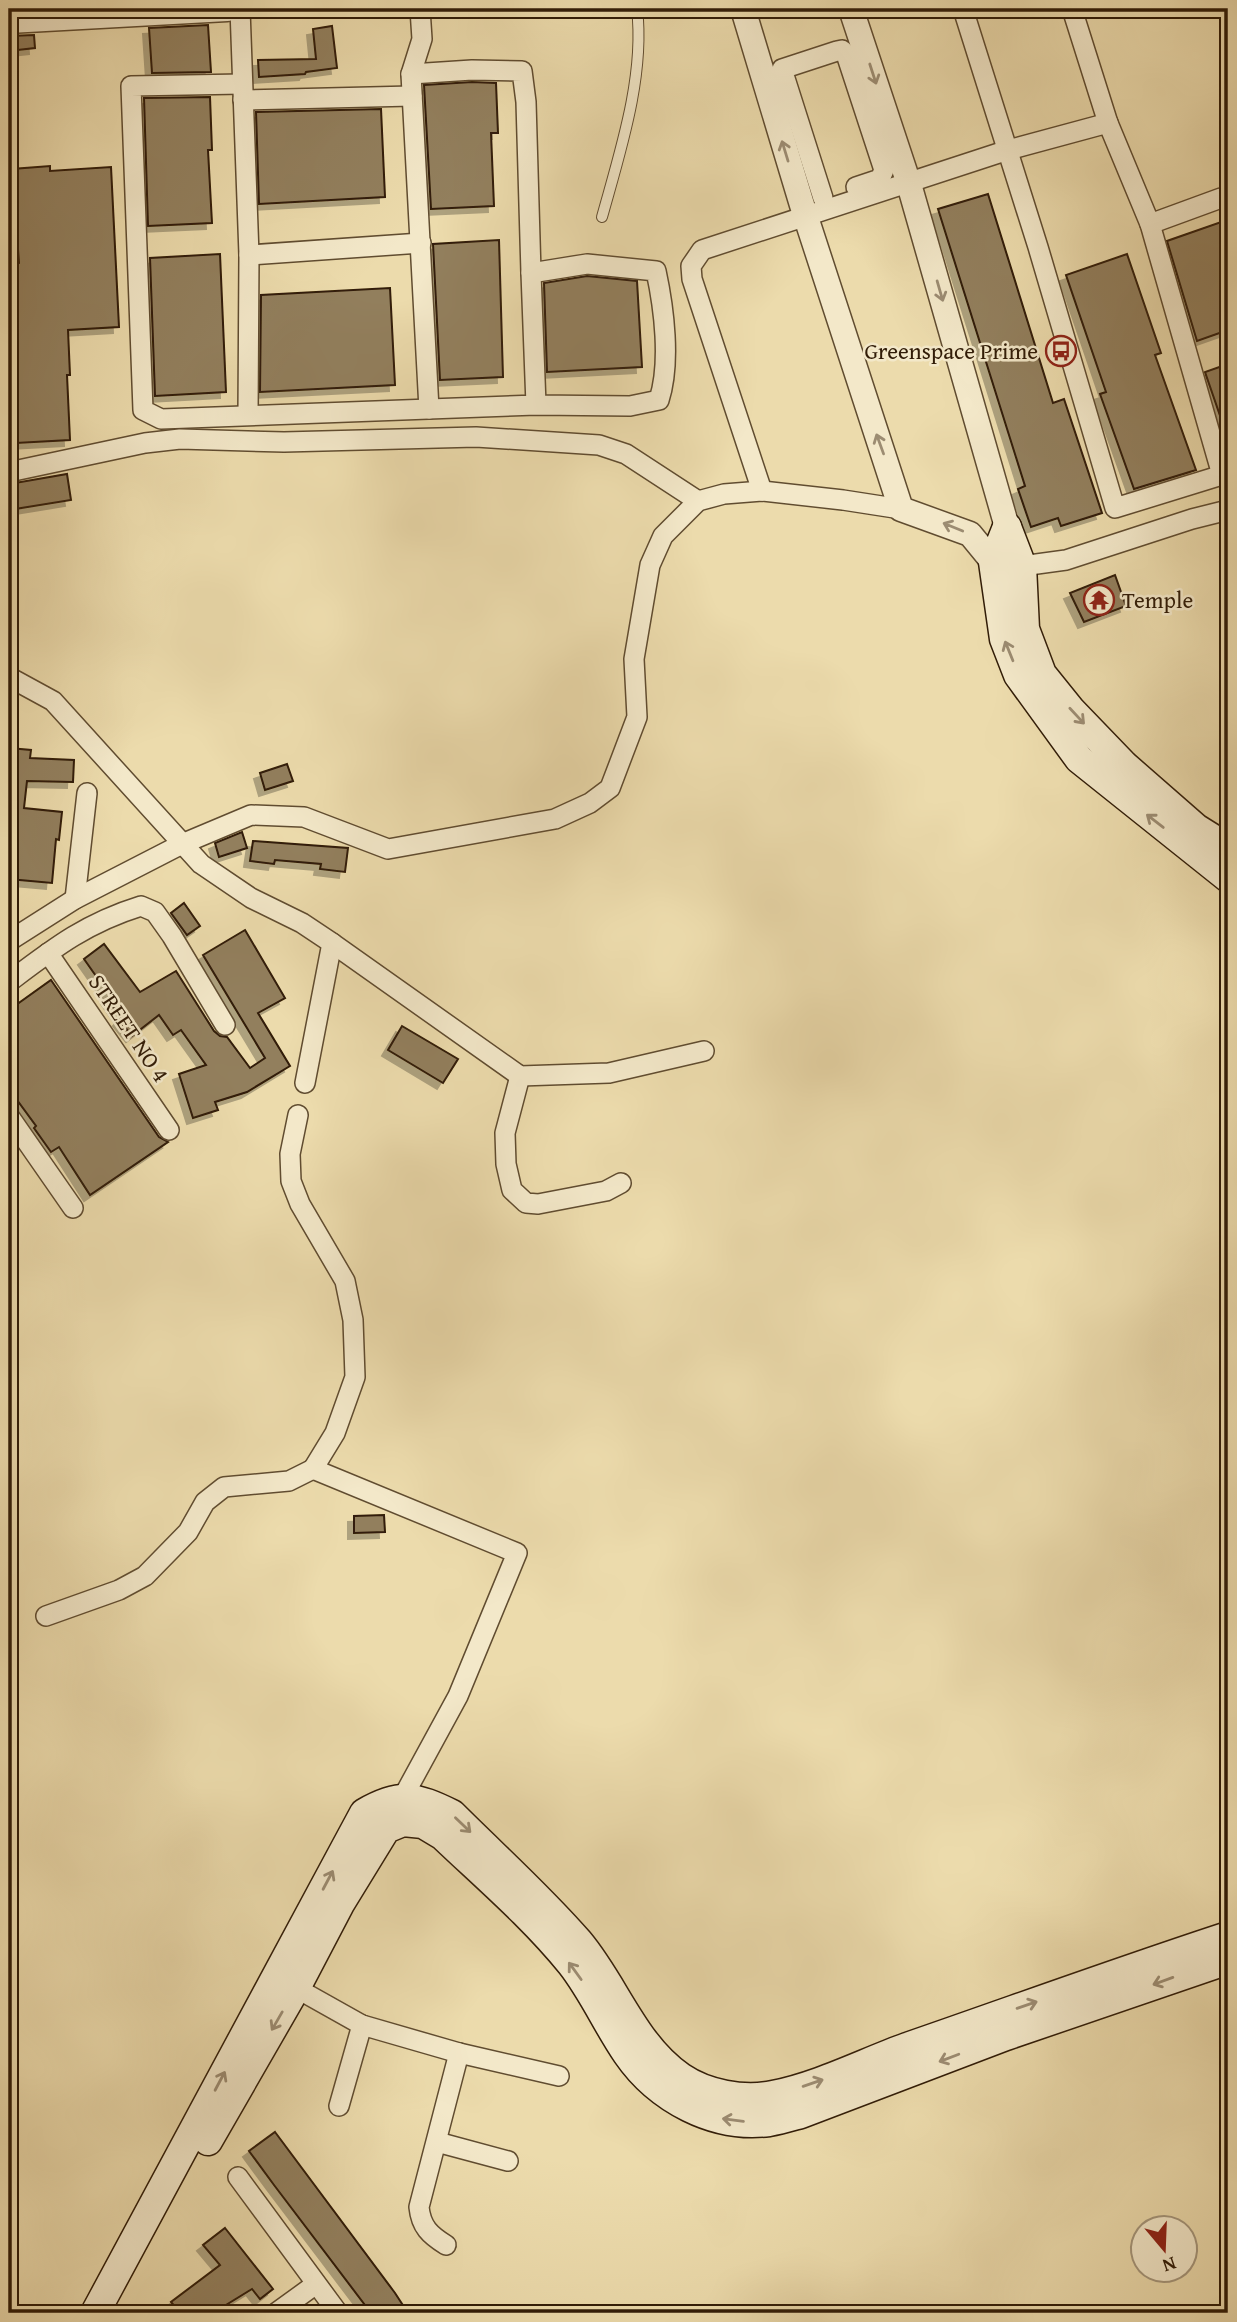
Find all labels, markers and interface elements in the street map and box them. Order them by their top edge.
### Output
one-way arrow [867,62,880,84]
one-way arrow [778,140,791,162]
one-way arrow [934,280,947,302]
place label: Greenspace Prime [864,334,1038,367]
bus stop icon: Greenspace Prime [1044,334,1078,368]
one-way arrow [873,434,885,456]
one-way arrow [943,520,964,533]
temple icon: Temple [1082,583,1116,617]
place label: Temple [1122,583,1193,616]
one-way arrow [1001,641,1014,663]
one-way arrow [1069,707,1086,724]
one-way arrow [1147,813,1165,828]
street label: STREET NO 4 [81,967,178,1088]
one-way arrow [454,1817,471,1834]
one-way arrow [321,1870,335,1891]
one-way arrow [568,1962,583,1980]
one-way arrow [1153,1975,1175,1988]
one-way arrow [1015,1998,1037,2010]
one-way arrow [270,2011,284,2031]
one-way arrow [939,2052,961,2065]
one-way arrow [213,2071,227,2091]
one-way arrow [801,2076,823,2088]
one-way arrow [722,2113,745,2126]
north arrow [1128,2214,1198,2284]
text: N [1159,2250,1180,2280]

